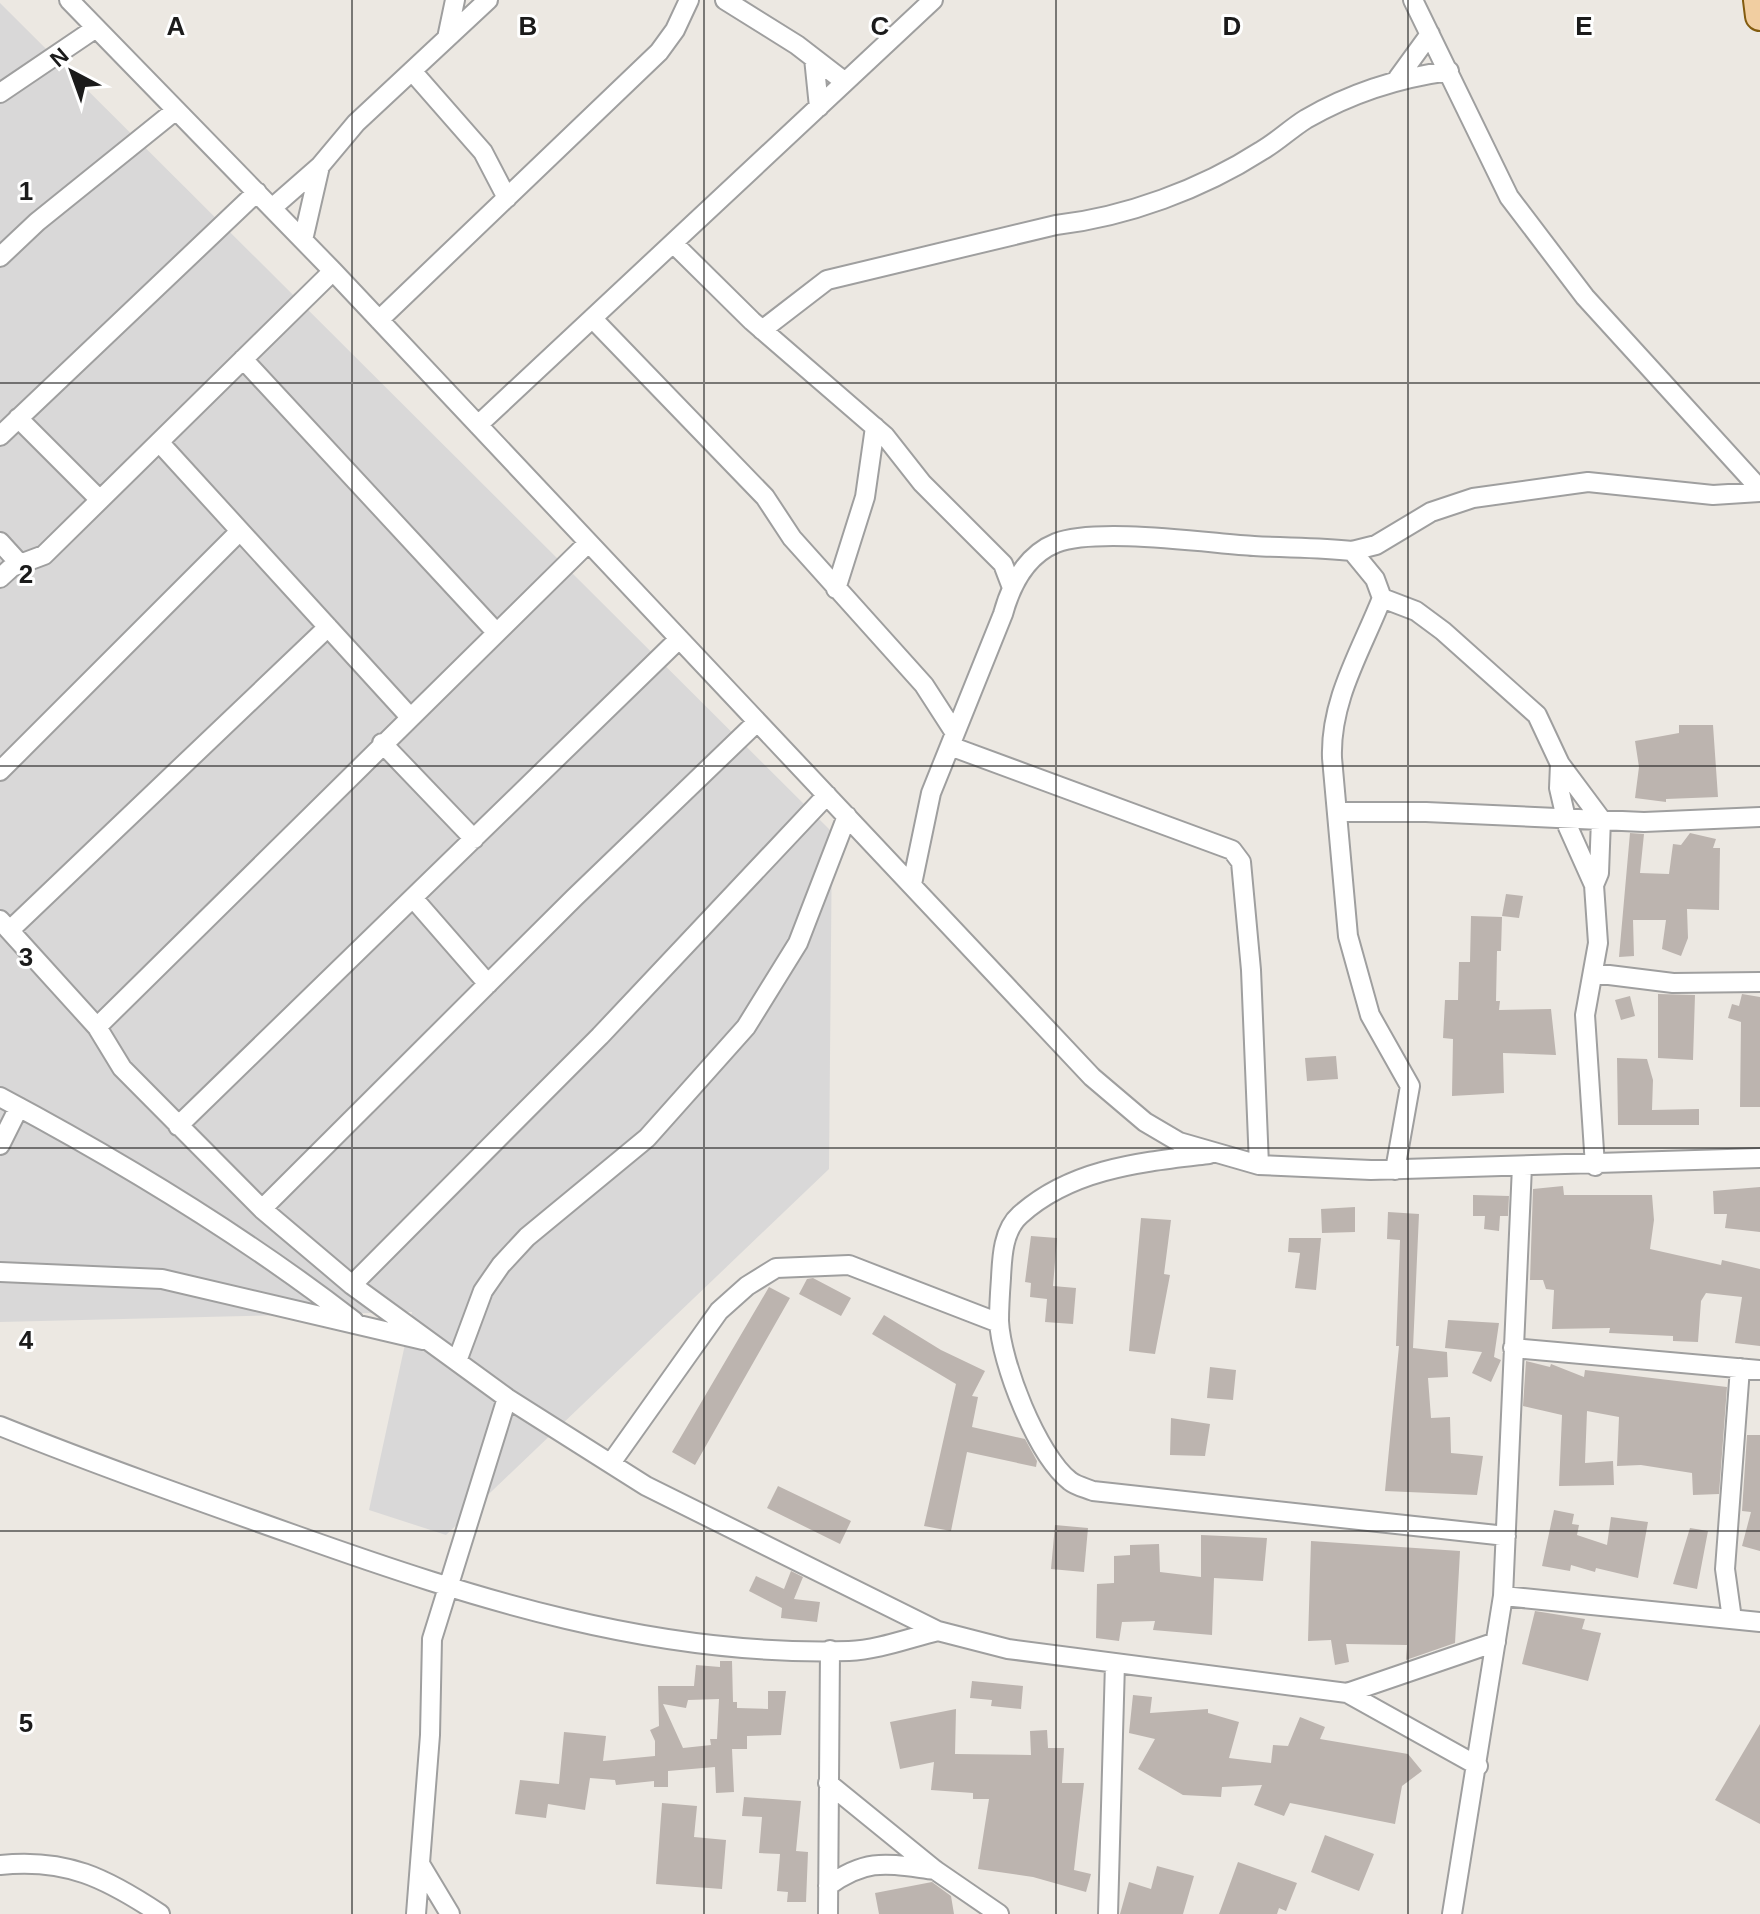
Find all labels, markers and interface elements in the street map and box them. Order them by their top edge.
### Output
text: A [167,11,186,41]
text: B [519,11,537,41]
text: C [871,11,890,41]
text: D [1223,11,1241,41]
text: E [1575,11,1593,41]
north arrow [32,32,112,112]
text: N [45,43,73,72]
text: 1 [19,176,33,206]
text: 2 [19,559,33,589]
text: 3 [19,942,33,972]
text: 4 [19,1325,34,1355]
text: 5 [19,1708,33,1738]

